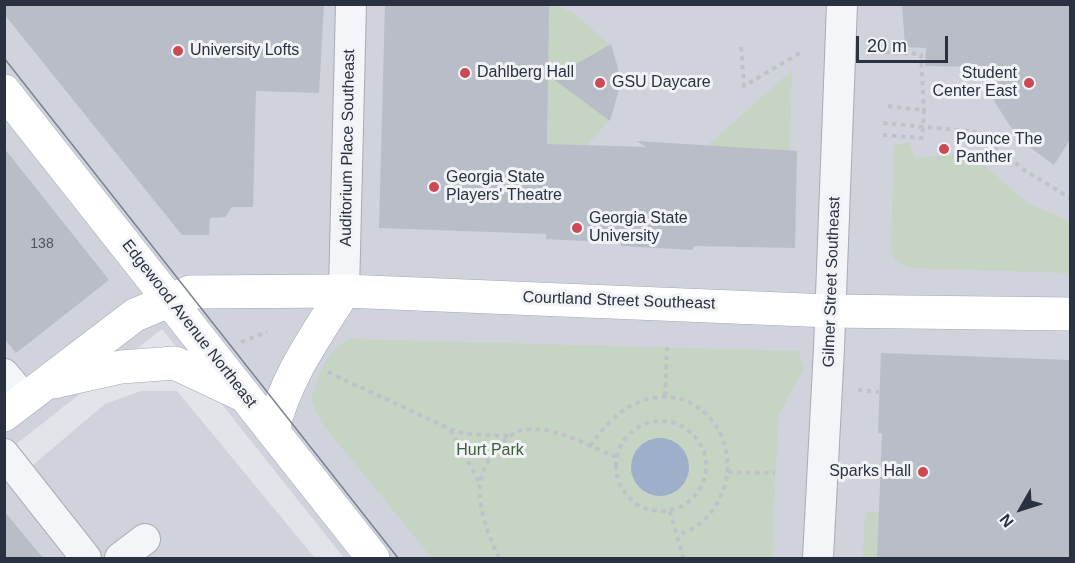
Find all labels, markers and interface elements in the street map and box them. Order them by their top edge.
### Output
scale bar [859,24,950,62]
text: 20 m [867,36,907,56]
place label: University Lofts [190,41,299,61]
marker: University Lofts [171,44,185,58]
street label: Auditorium Place Southeast [337,49,359,247]
place label: Dahlberg Hall [477,63,574,83]
place label: Student Center East [933,64,1017,102]
marker: Dahlberg Hall [458,66,472,80]
place label: GSU Daycare [612,73,711,93]
marker: GSU Daycare [593,76,607,90]
marker: Student Center East [1022,76,1036,90]
place label: Pounce The Panther [956,130,1042,168]
marker: Pounce The Panther [937,142,951,156]
place label: Georgia State Players' Theatre [446,168,562,206]
marker: Georgia State Players' Theatre [427,180,441,194]
street label: Gilmer Street Southeast [819,196,845,368]
place label: Georgia State University [589,209,688,247]
marker: Georgia State University [570,221,584,235]
house number: 138 [30,236,54,252]
street label: Edgewood Avenue Northeast [117,236,261,412]
street label: Courtland Street Southeast [522,288,716,314]
park label: Hurt Park [456,441,524,461]
place label: Sparks Hall [829,462,911,482]
marker: Sparks Hall [916,465,930,479]
north arrow [991,479,1051,539]
text: N [996,511,1017,530]

